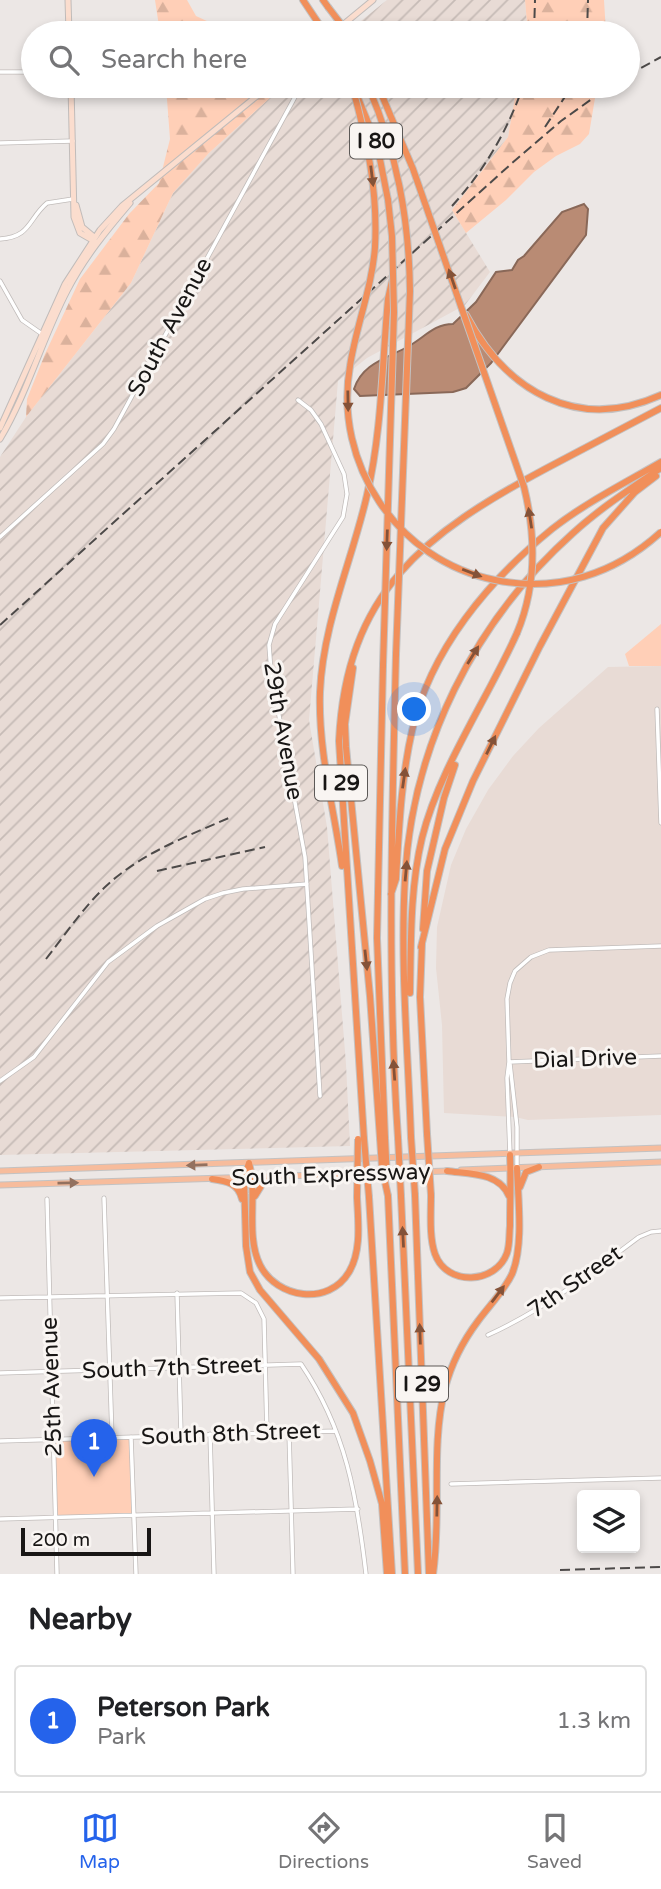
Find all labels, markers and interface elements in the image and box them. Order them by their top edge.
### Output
search box [21,21,640,98]
icon: search [45,41,83,79]
text: Search here [101,44,247,75]
road number: I 80 [350,124,402,158]
one-way arrow [367,165,378,187]
street label: South Avenue [122,253,218,401]
one-way arrow [446,268,457,289]
one-way arrow [342,390,353,412]
one-way arrow [525,507,536,529]
one-way arrow [382,529,393,551]
one-way arrow [462,568,483,579]
one-way arrow [466,646,479,665]
street label: 29th Avenue [257,660,309,802]
your location [397,692,431,726]
one-way arrow [486,735,497,755]
road number: I 29 [315,766,367,800]
one-way arrow [399,766,410,788]
one-way arrow [401,859,412,881]
one-way arrow [361,949,372,971]
street label: Dial Drive [533,1043,637,1075]
one-way arrow [388,1059,399,1081]
street label: South Expressway [231,1158,431,1192]
one-way arrow [185,1159,207,1170]
one-way arrow [57,1177,79,1189]
one-way arrow [398,1225,409,1247]
street label: 7th Street [522,1239,628,1325]
one-way arrow [491,1285,505,1303]
street label: 25th Avenue [36,1317,68,1457]
one-way arrow [415,1323,426,1345]
street label: South 7th Street [82,1351,263,1385]
road number: I 29 [396,1366,448,1402]
street label: South 8th Street [141,1417,322,1451]
pin: 1 [71,1419,117,1477]
map controls [577,1490,640,1553]
button: layers [577,1490,640,1553]
one-way arrow [432,1495,443,1517]
scale bar [21,1525,150,1557]
text: 200 m [32,1529,90,1551]
text: Nearby [28,1601,132,1638]
text: Peterson Park [97,1692,270,1723]
text: 1 [46,1707,60,1735]
text: 1.3 km [557,1707,631,1735]
text: Park [97,1723,146,1751]
tab: Map [79,1809,120,1873]
tab: Directions [278,1809,369,1873]
tab: Saved [527,1809,582,1873]

